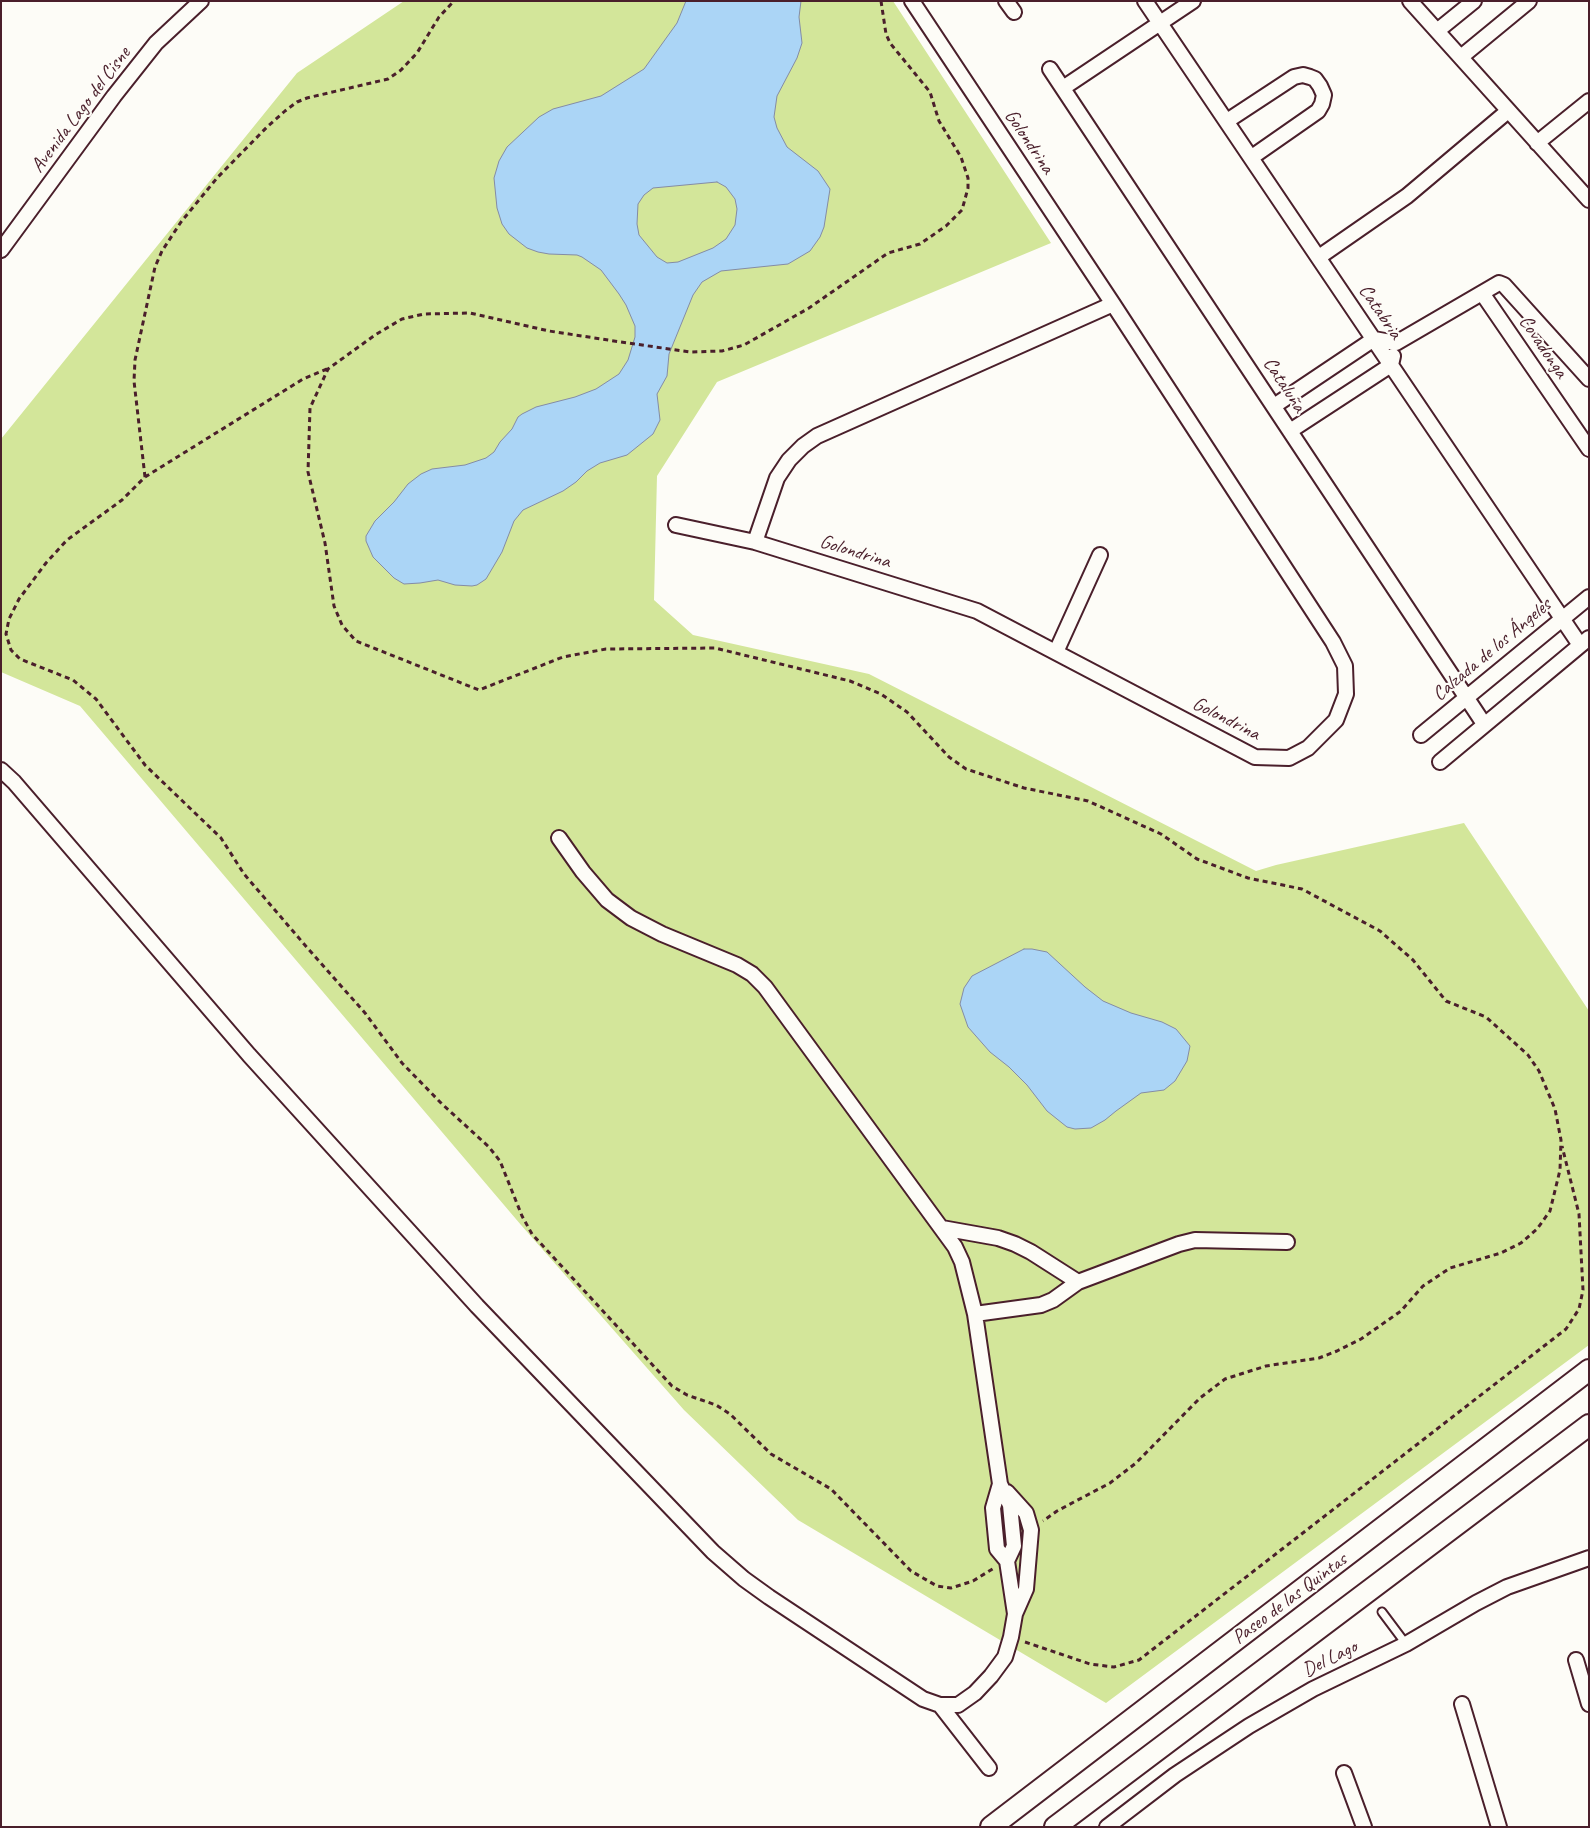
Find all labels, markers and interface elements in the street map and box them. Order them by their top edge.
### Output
street label: Avenida Lago del Cisne [26,42,136,178]
street label: Golondrina [999,105,1059,179]
street label: Catabria [1353,280,1407,344]
street label: Covadonga [1513,311,1573,383]
street label: Cataluña [1257,353,1311,417]
street label: Golondrina [817,530,893,574]
street label: Calzada de los Ángeles [1428,593,1556,707]
street label: Golondrina [1188,692,1264,746]
street label: Paseo de las Quintas [1228,1548,1352,1650]
street label: Del Lago [1299,1635,1361,1683]

